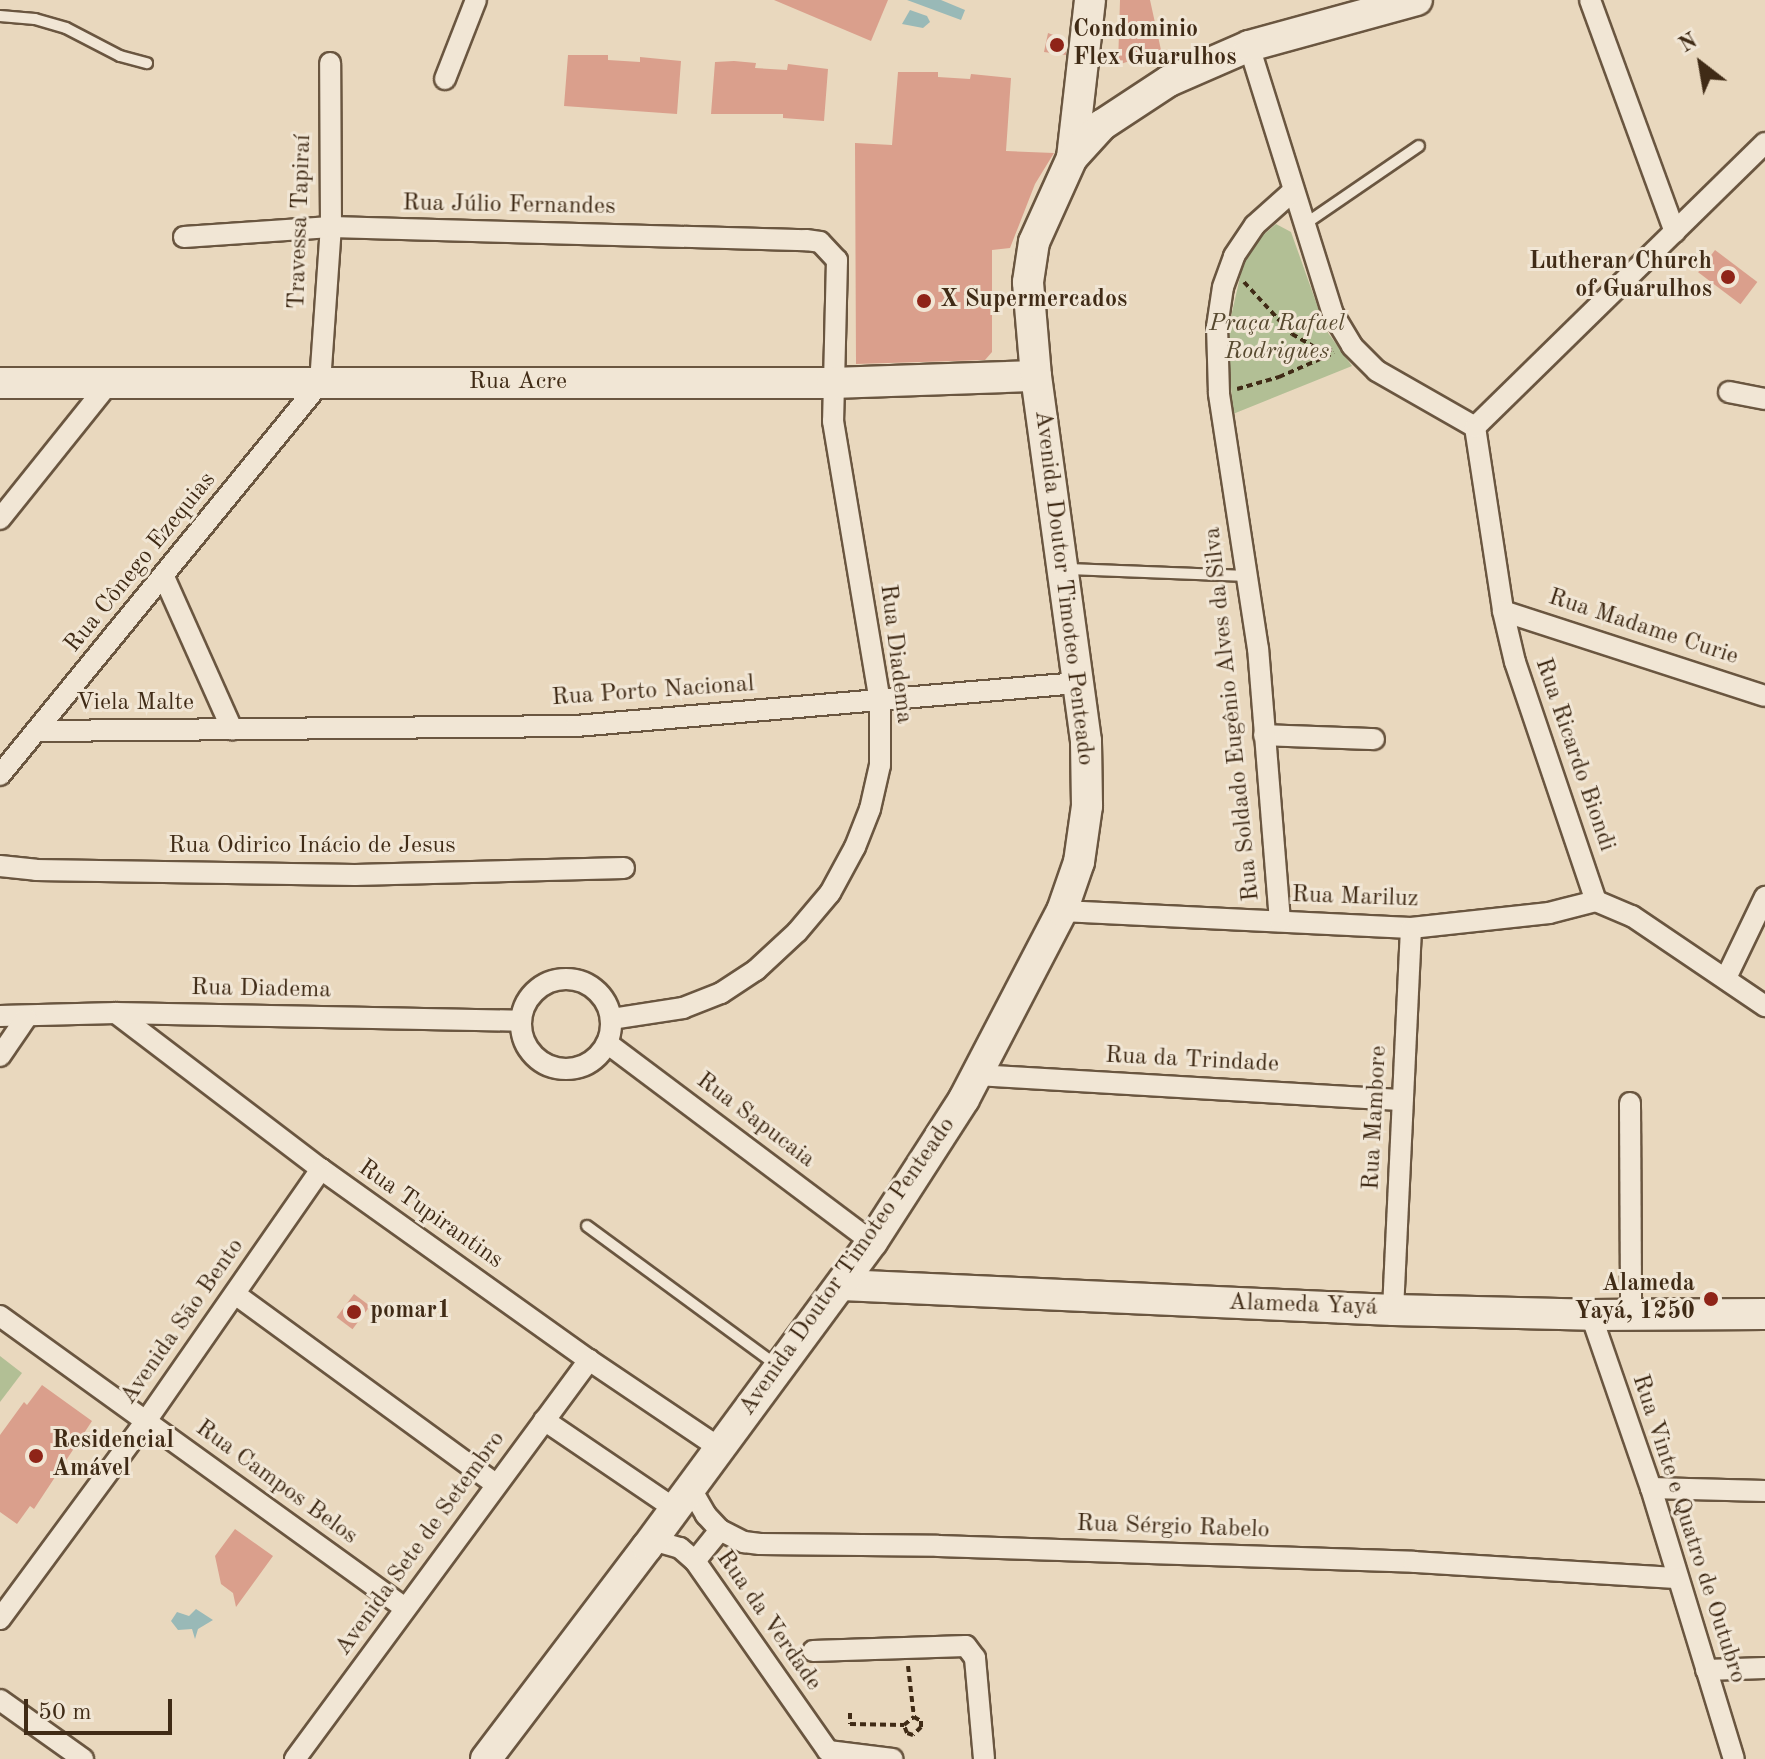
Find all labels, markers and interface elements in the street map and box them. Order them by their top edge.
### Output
place label: Condominio Flex Guarulhos [1073,17,1237,73]
north arrow [1661,24,1741,104]
text: N [1676,30,1702,57]
marker: Condominio Flex Guarulhos [1048,36,1066,54]
street label: Travessa Tapiraí [284,134,318,310]
street label: Rua Júlio Fernandes [402,190,616,222]
place label: Lutheran Church of Guarulhos [1529,249,1712,305]
marker: Lutheran Church of Guarulhos [1719,268,1737,286]
place label: X Supermercados [940,287,1127,315]
marker: X Supermercados [915,292,933,310]
park label: Praça Rafael Rodrigues [1209,311,1345,367]
street label: Rua Acre [469,369,567,397]
street label: Avenida Doutor Timoteo Penteado [1027,409,1099,767]
street label: Rua Cônego Ezequias [59,467,223,659]
street label: Rua Soldado Eugênio Alves da Silva [1199,525,1267,903]
street label: Rua Diadema [872,583,918,725]
street label: Rua Madame Curie [1544,584,1742,672]
street label: Rua Ricardo Biondi [1527,655,1621,855]
street label: Rua Porto Nacional [551,671,755,713]
street label: Viela Malte [76,690,194,718]
street label: Rua Odirico Inácio de Jesus [168,833,456,861]
street label: Rua Mariluz [1291,881,1419,915]
street label: Rua Diadema [191,974,331,1006]
street label: Rua da Trindade [1104,1042,1280,1080]
street label: Rua Mambore [1358,1045,1394,1191]
street label: Rua Sapucaia [690,1067,820,1175]
street label: Avenida Doutor Timoteo Penteado [734,1112,962,1422]
street label: Rua Tupirantins [352,1154,508,1276]
street label: Avenida São Bento [115,1233,251,1411]
place label: Alameda Yayá, 1250 [1574,1271,1695,1327]
street label: Alameda Yayá [1228,1289,1378,1323]
marker: Alameda Yayá, 1250 [1702,1290,1720,1308]
place label: pomar1 [370,1298,451,1326]
marker: pomar1 [345,1303,363,1321]
street label: Rua Vinte e Quatro de Outubro [1624,1371,1752,1687]
street label: Rua Campos Belos [189,1414,363,1552]
street label: Avenida Sete de Setembro [330,1426,512,1662]
place label: Residencial Amável [52,1428,174,1484]
marker: Residencial Amável [27,1447,45,1465]
street label: Rua Sérgio Rabelo [1076,1510,1270,1546]
street label: Rua da Verdade [709,1545,827,1697]
scale bar [28,1683,176,1733]
text: 50 m [38,1701,92,1725]

